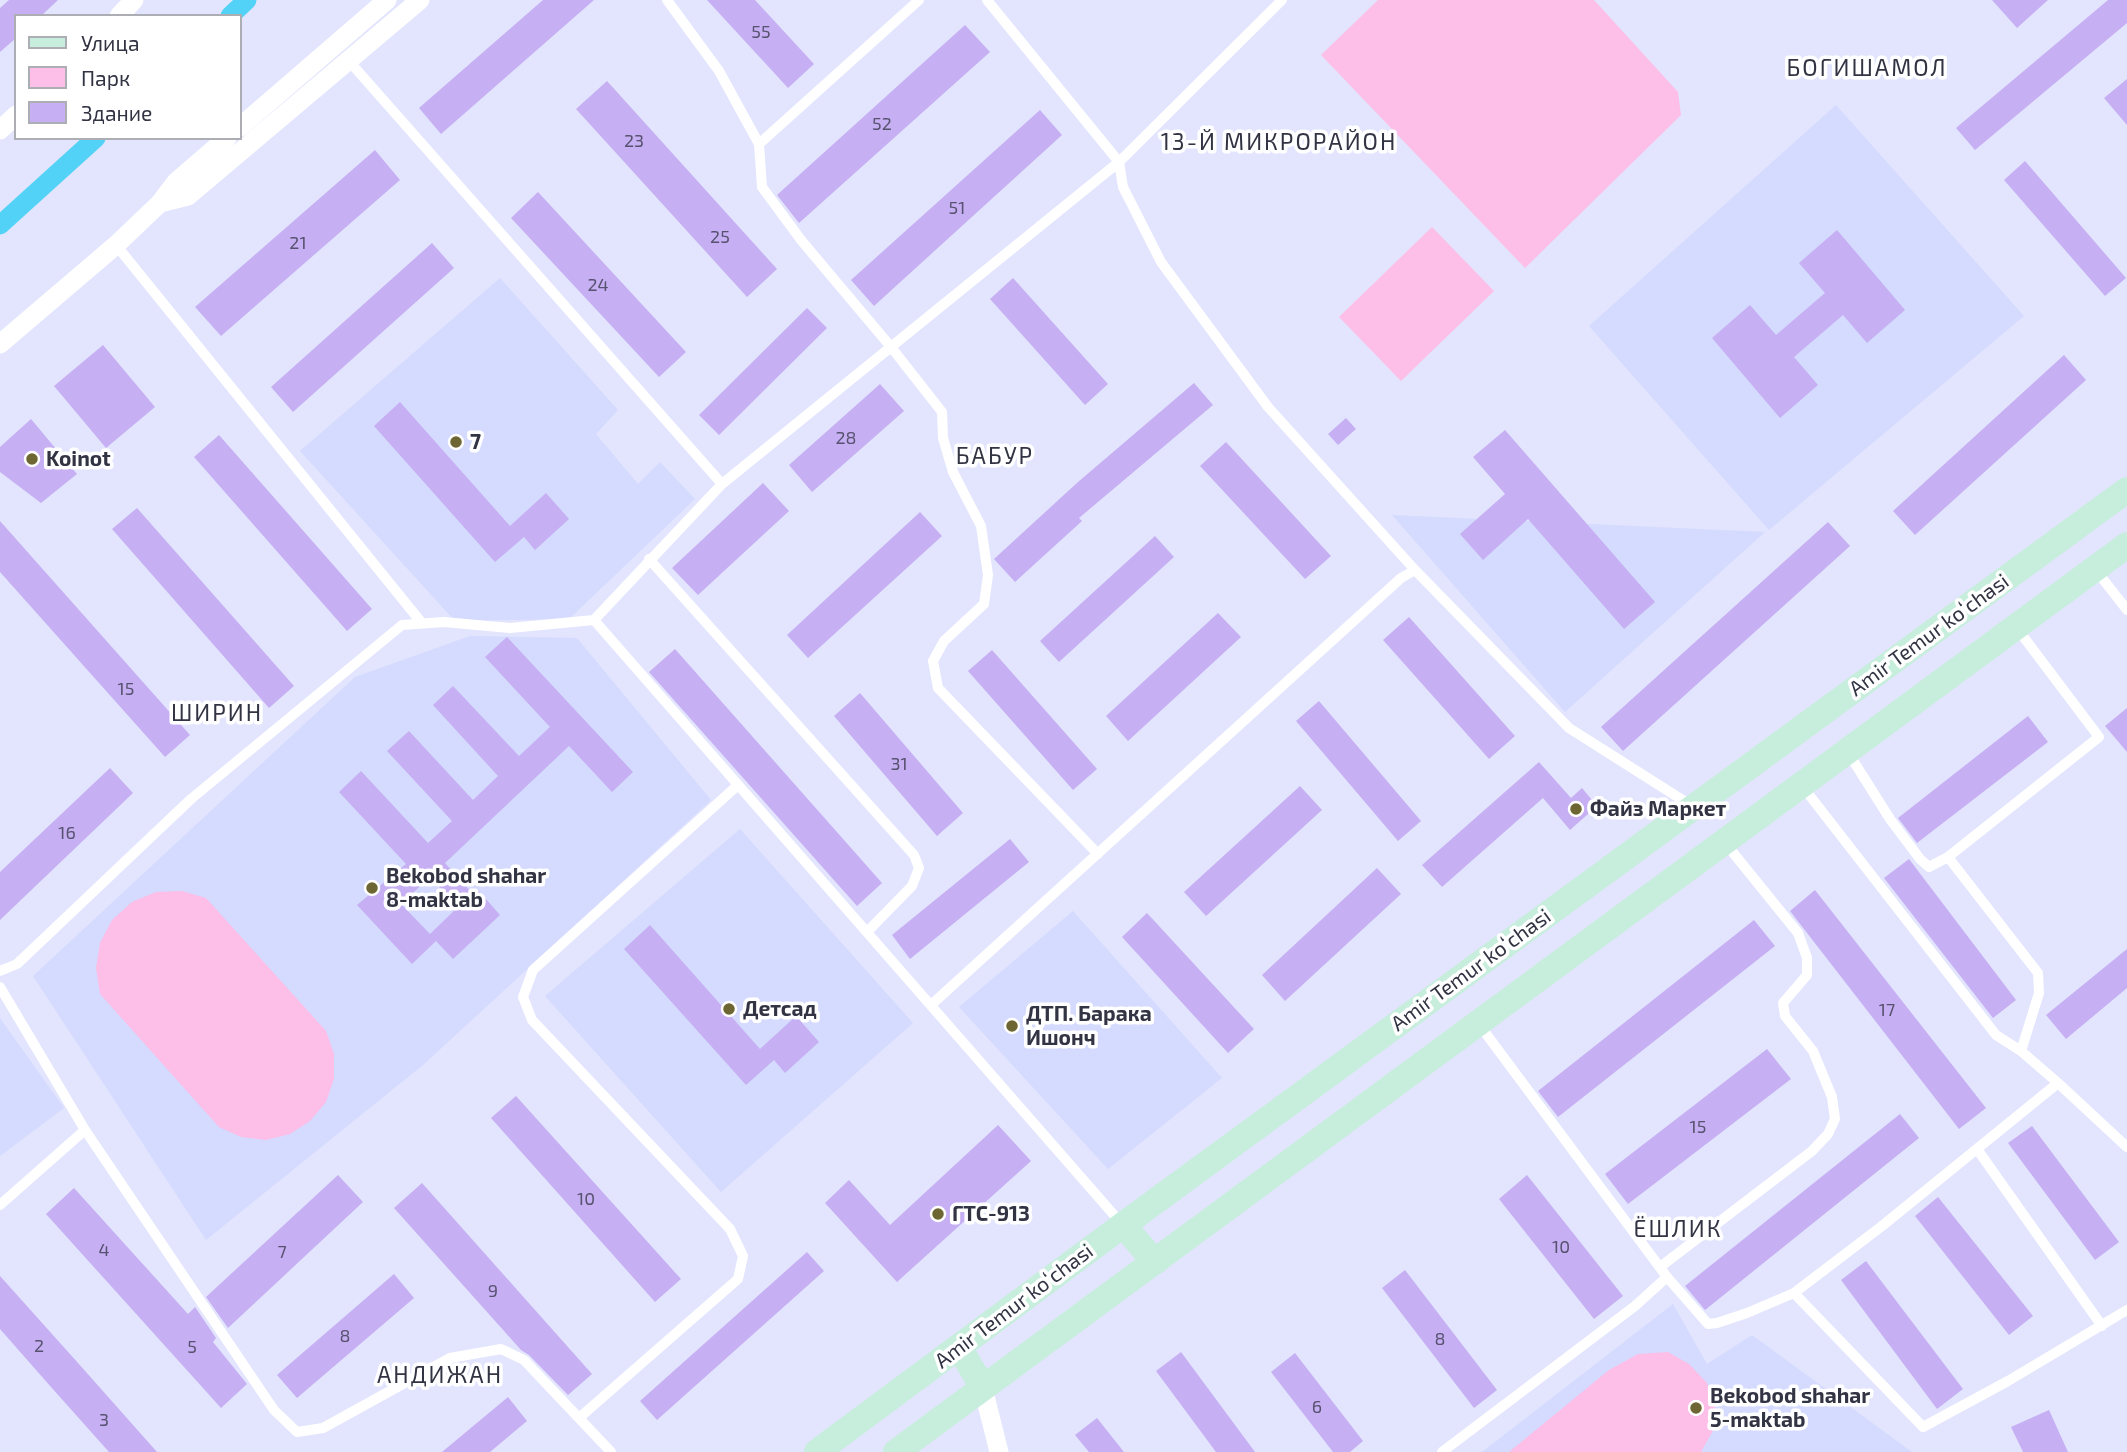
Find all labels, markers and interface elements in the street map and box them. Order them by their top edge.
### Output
legend [14,14,242,140]
house number: 55 [751,21,771,43]
text: Улица [81,30,140,55]
district label: БОГИШАМОЛ [1788,54,1946,82]
text: Парк [81,65,130,90]
text: Здание [81,100,152,125]
house number: 52 [872,113,892,135]
district label: 13-Й МИКРОРАЙОН [1163,128,1395,156]
house number: 23 [624,130,644,152]
house number: 51 [949,197,965,219]
house number: 25 [710,226,730,248]
house number: 21 [289,232,307,254]
house number: 24 [587,274,609,296]
house number: 28 [835,427,857,449]
place label: 7 [470,429,481,455]
marker: 7 [448,434,464,450]
district label: БАБУР [956,442,1034,470]
place label: Koinot [46,446,111,472]
marker: Koinot [24,451,40,467]
street label: Amir Temur koʻchasi [1844,569,2014,701]
house number: 15 [118,678,134,700]
district label: ШИРИН [172,699,262,727]
house number: 31 [890,753,908,775]
place label: Файз Маркет [1590,796,1726,822]
marker: Файз Маркет [1568,801,1584,817]
house number: 16 [58,822,76,844]
place label: Bekobod shahar 8-maktab [386,863,546,913]
marker: Bekobod shahar 8-maktab [364,880,380,896]
street label: Amir Temur koʻchasi [1386,904,1556,1036]
place label: Детсад [743,996,817,1022]
house number: 17 [1879,999,1895,1021]
marker: Детсад [721,1001,737,1017]
place label: ДТП. Барака Ишонч [1026,1001,1152,1051]
marker: ДТП. Барака Ишонч [1004,1018,1020,1034]
house number: 15 [1690,1116,1706,1138]
house number: 10 [577,1188,595,1210]
place label: ГТС-913 [952,1201,1030,1227]
marker: ГТС-913 [930,1206,946,1222]
district label: ЁШЛИК [1634,1215,1722,1243]
house number: 10 [1552,1236,1570,1258]
street label: Amir Temur koʻchasi [930,1238,1098,1374]
house number: 4 [98,1239,110,1261]
house number: 7 [277,1241,287,1263]
house number: 9 [488,1280,498,1302]
house number: 8 [340,1325,350,1347]
house number: 8 [1435,1328,1445,1350]
house number: 2 [34,1335,44,1357]
house number: 5 [187,1336,197,1358]
district label: АНДИЖАН [378,1361,502,1389]
place label: Bekobod shahar 5-maktab [1710,1383,1870,1433]
house number: 6 [1312,1396,1322,1418]
marker: Bekobod shahar 5-maktab [1688,1400,1704,1416]
house number: 3 [99,1409,109,1431]

